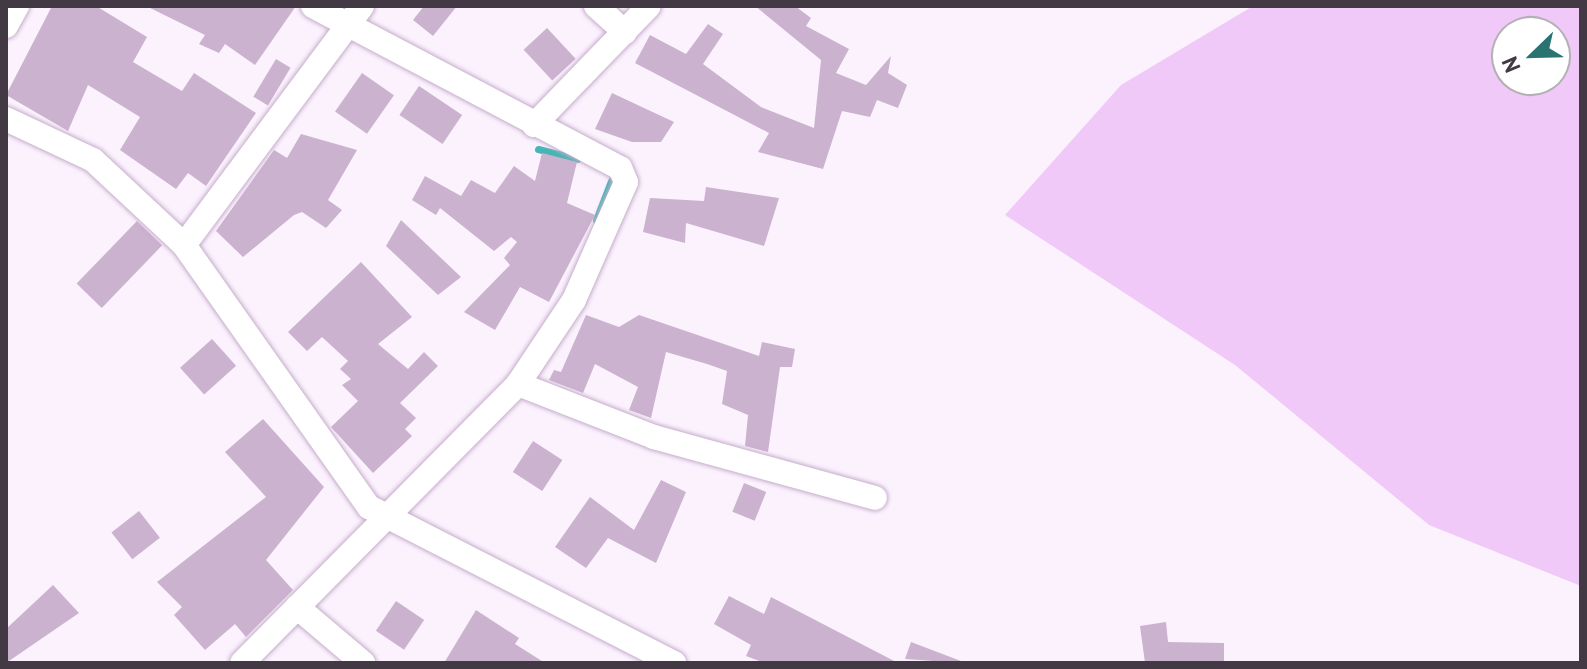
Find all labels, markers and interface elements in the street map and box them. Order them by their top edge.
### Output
north arrow [1491,16,1571,96]
text: N [1495,52,1526,77]

